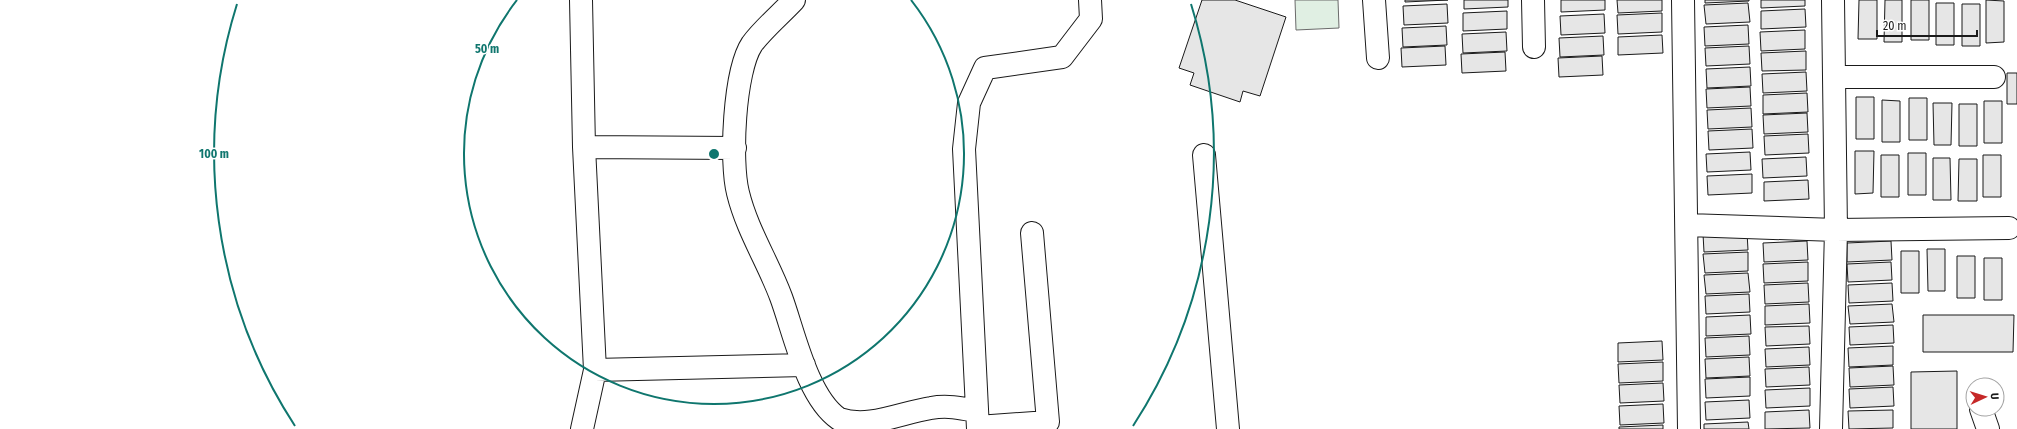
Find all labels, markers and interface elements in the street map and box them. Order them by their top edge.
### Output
scale bar [1877,12,1977,38]
text: 20 m [1883,19,1907,33]
text: 50 m [475,42,499,56]
text: 100 m [199,147,229,161]
centre of rings [707,147,721,161]
north arrow [1965,377,2005,417]
text: U [1988,393,2001,400]

